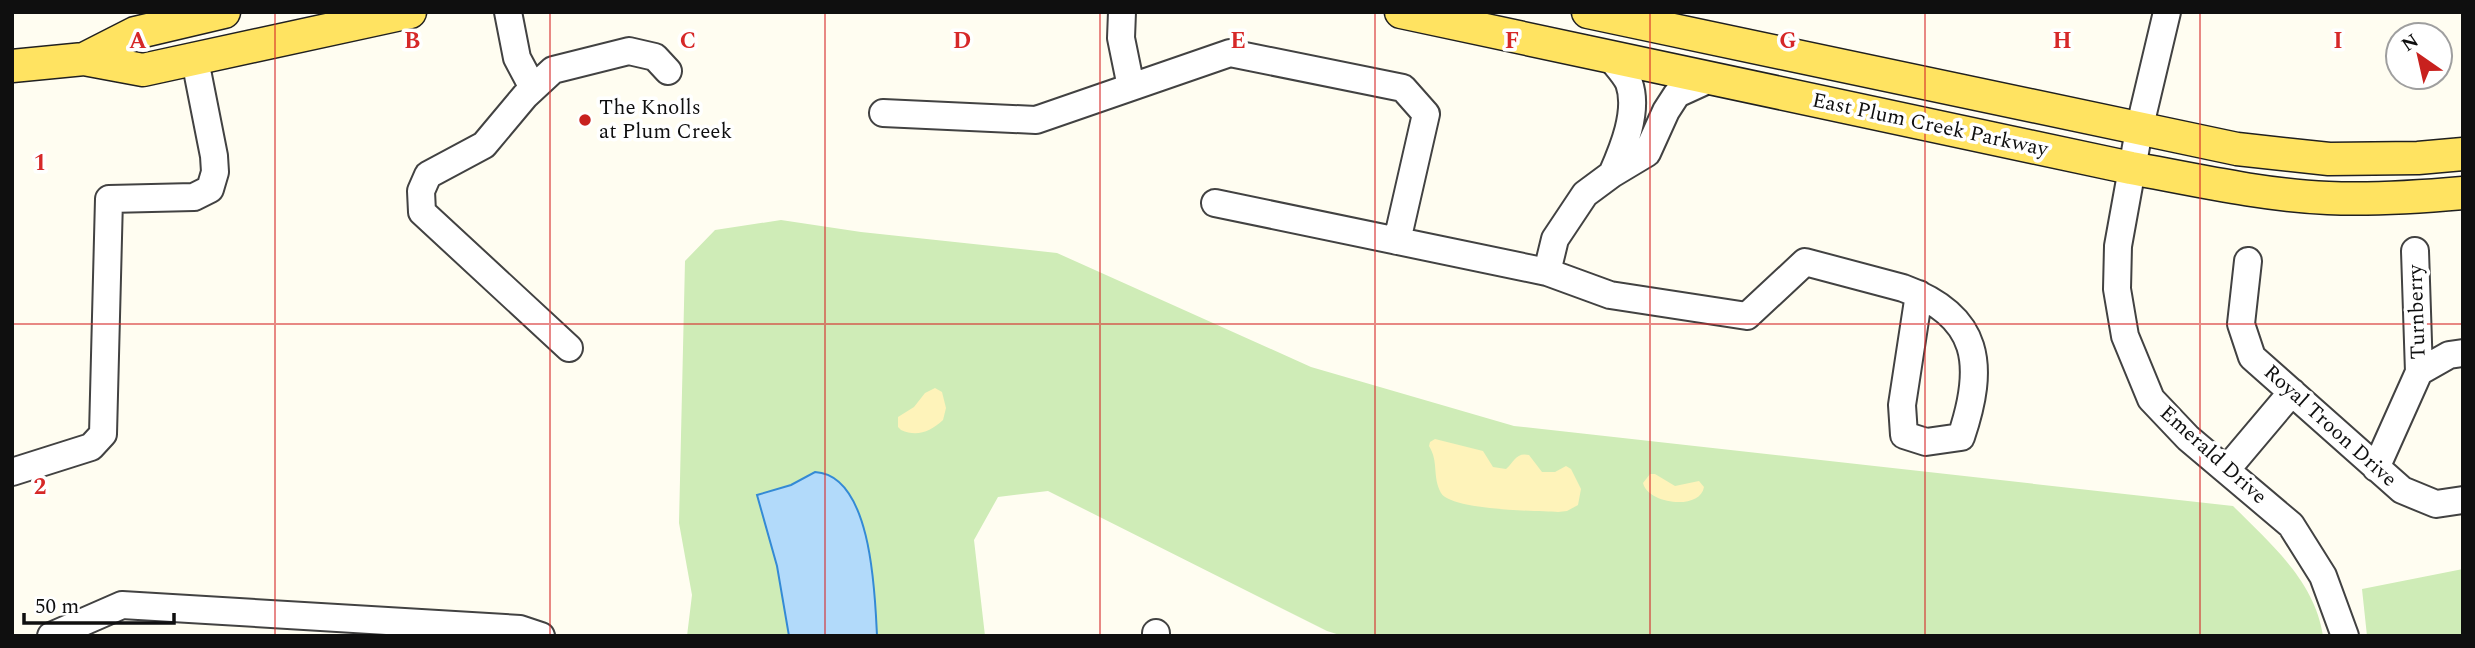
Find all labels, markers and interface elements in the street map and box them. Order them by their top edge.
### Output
north arrow [2384,21,2454,91]
text: A [129,24,147,59]
text: B [404,24,420,59]
text: C [680,24,696,59]
text: D [953,24,971,59]
text: E [1230,24,1246,59]
text: F [1505,24,1519,59]
text: G [1779,24,1797,59]
text: H [2052,24,2072,59]
text: I [2333,24,2343,59]
text: N [2396,27,2425,60]
street label: East Plum Creek Parkway [1809,84,2052,166]
place label: The Knolls at Plum Creek [599,92,733,148]
marker: The Knolls at Plum Creek [577,112,593,128]
text: 1 [34,146,46,181]
street label: Turnberry [2399,263,2435,360]
street label: Royal Troon Drive [2256,357,2404,495]
street label: Emerald Drive [2152,398,2274,512]
text: 2 [34,470,47,505]
scale bar [24,582,175,626]
text: 50 m [35,591,79,623]

